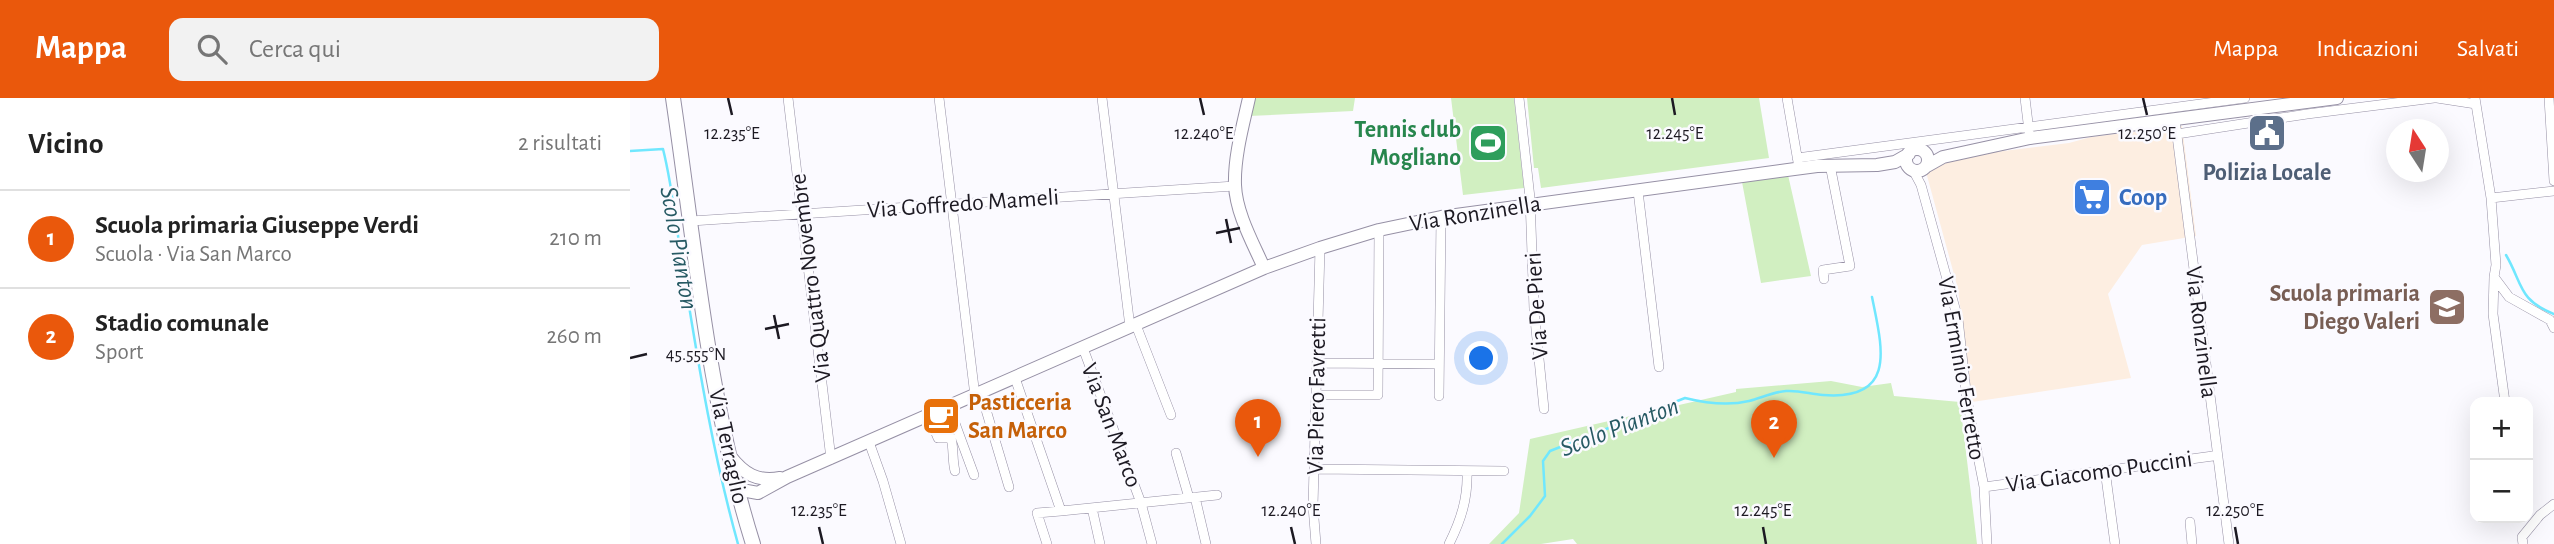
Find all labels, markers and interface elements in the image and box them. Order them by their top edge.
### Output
search box [169,18,659,81]
icon: search [193,30,231,68]
text: Mappa [35,32,127,65]
text: Cerca qui [249,36,341,62]
text: Mappa [2213,37,2278,61]
text: Indicazioni [2316,37,2419,61]
text: Salvati [2457,37,2519,61]
public building icon: Polizia Locale [2246,112,2288,154]
place label: Tennis club Mogliano [1354,118,1461,170]
north arrow [2386,119,2449,182]
sports icon: Tennis club Mogliano [1467,122,1509,164]
text: 12.235°E [704,125,760,143]
text: 12.240°E [1175,125,1234,143]
text: 12.245°E [1647,125,1704,143]
text: 12.250°E [2118,125,2176,143]
text: Vicino [28,129,104,159]
text: 2 risultati [518,132,602,155]
place label: Polizia Locale [2203,161,2331,185]
street label: Via Quattro Novembre [786,172,836,384]
supermarket icon: Coop [2071,176,2113,218]
water label: Scolo Pianton [655,184,703,312]
street label: Via Goffredo Mameli [866,185,1060,223]
place label: Coop [2119,186,2167,210]
street label: Via Ronzinella [1408,192,1543,236]
text: Scuola primaria Giuseppe Verdi [95,212,419,238]
text: 1 [47,227,55,250]
text: 210 m [549,227,602,250]
text: Scuola · Via San Marco [95,243,292,266]
street label: Via De Pieri [1521,251,1553,361]
street label: Via Ronzinella [2181,265,2221,400]
street label: Via Erminio Ferretto [1933,274,1989,462]
place label: Scuola primaria Diego Valeri [2269,282,2420,334]
school or university icon: Scuola primaria Diego Valeri [2426,286,2468,328]
text: Stadio comunale [95,310,269,336]
street label: Via Piero Favretti [1304,317,1330,475]
text: 2 [46,325,56,348]
text: 260 m [546,325,602,348]
text: Sport [95,341,143,364]
your location [1464,341,1498,375]
text: 45.555°N [666,346,726,364]
street label: Via San Marco [1076,360,1146,491]
street label: Via Terraglio [704,386,752,506]
place label: Pasticceria San Marco [968,391,1072,443]
water label: Scolo Pianton [1556,392,1682,461]
cafe icon: Pasticceria San Marco [920,395,962,437]
map controls [2470,397,2533,523]
button: + [2470,397,2533,460]
pin: 1 [1235,399,1281,457]
pin: 2 [1751,400,1797,458]
street label: Via Giacomo Puccini [2004,447,2194,497]
button: − [2470,460,2533,523]
text: 12.235°E [791,502,847,520]
text: 12.240°E [1262,502,1321,520]
text: 12.245°E [1735,502,1792,520]
text: 12.250°E [2206,502,2264,520]

